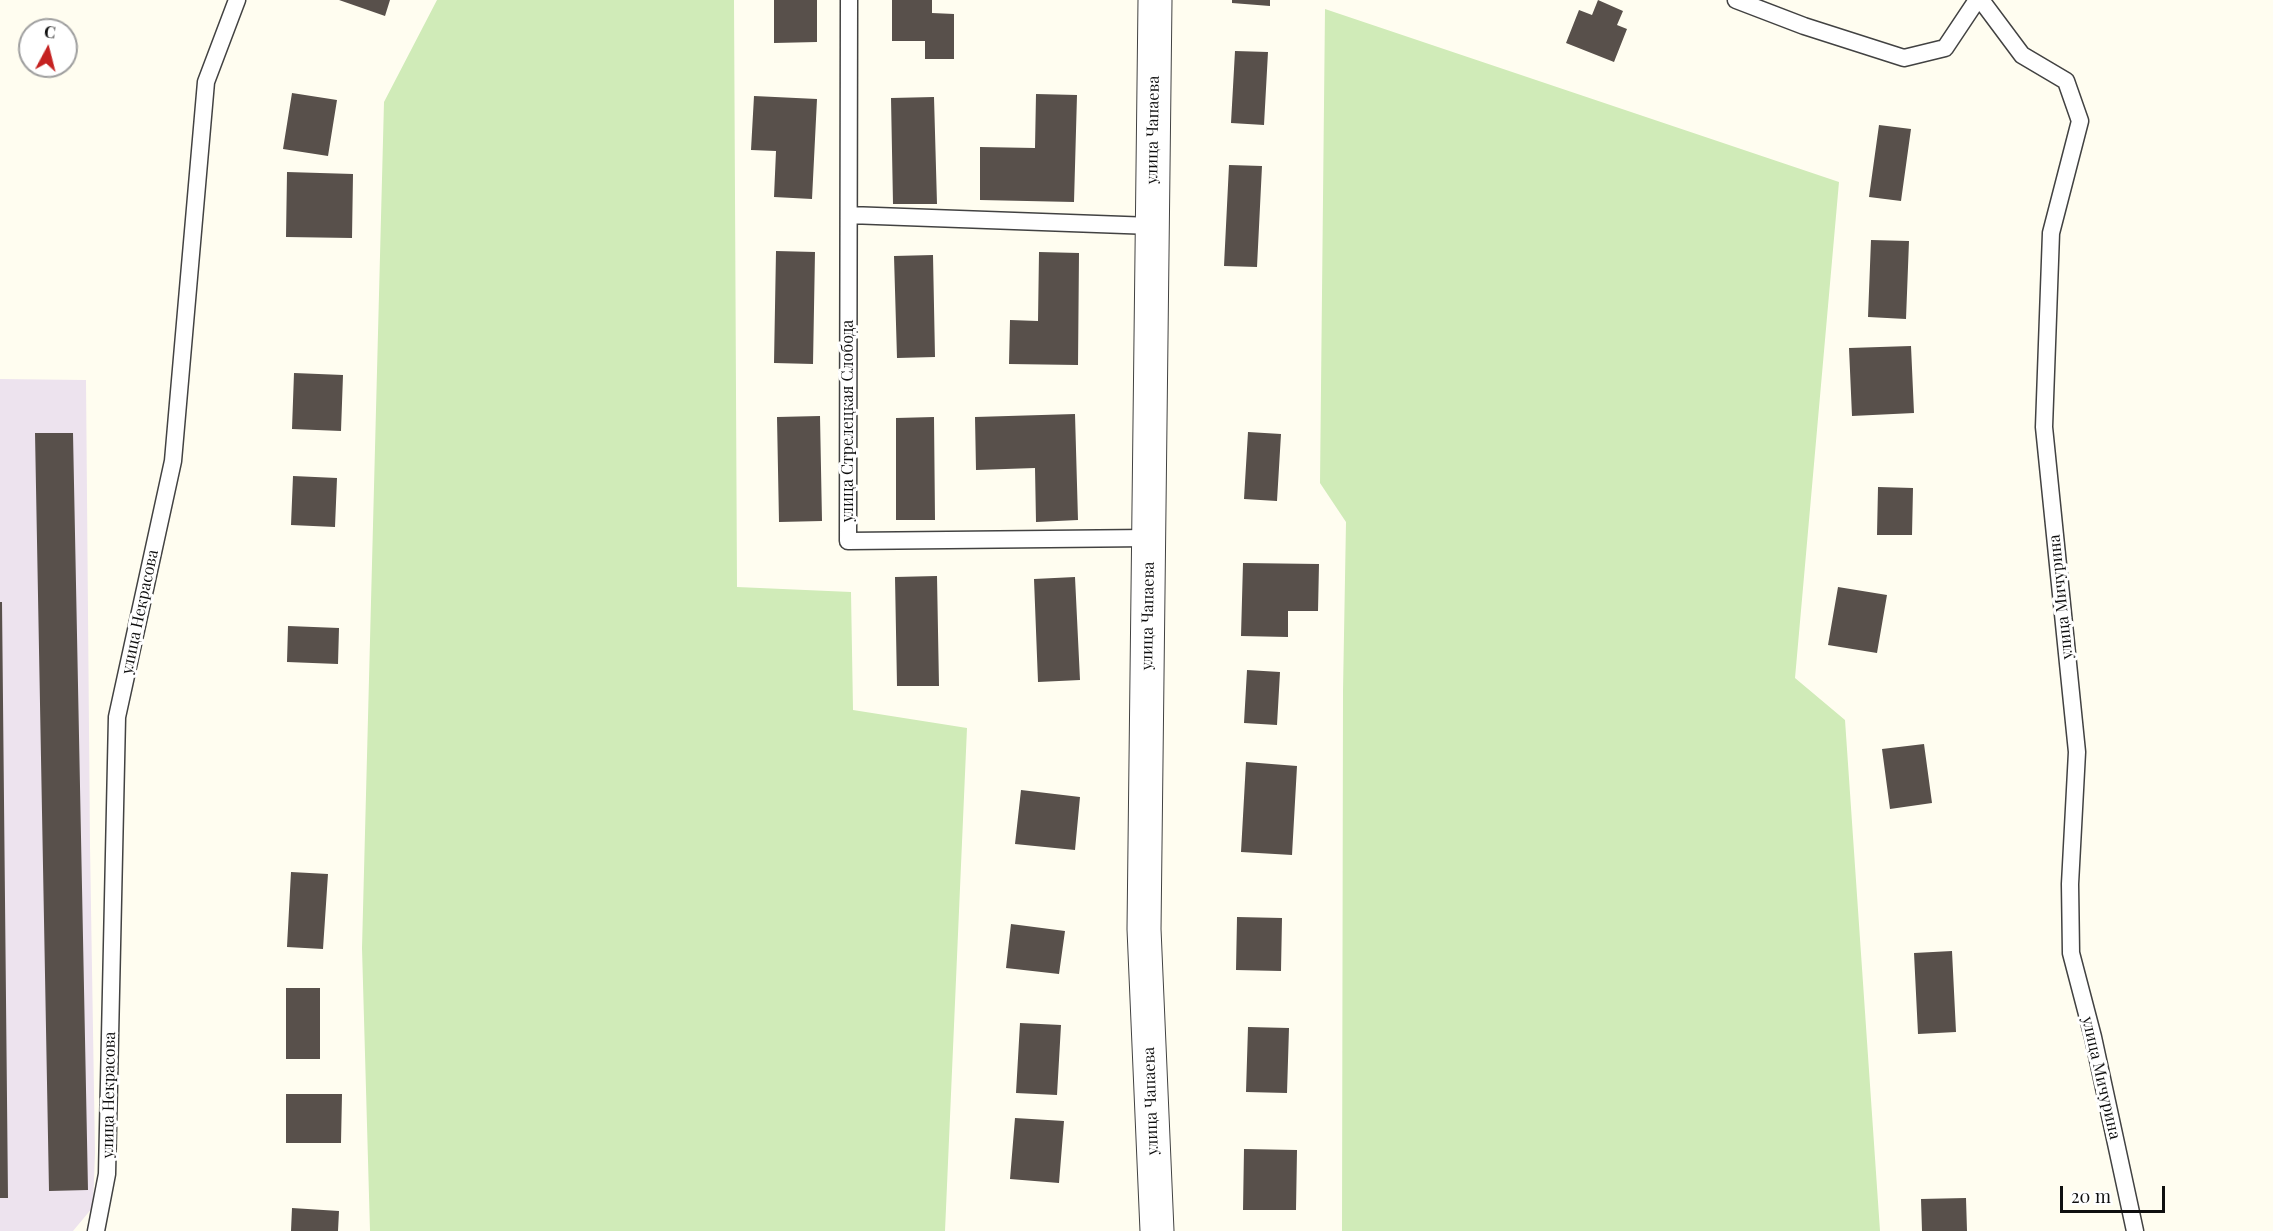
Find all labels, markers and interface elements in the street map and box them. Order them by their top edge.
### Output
north arrow [18,18,78,78]
text: С [43,21,57,43]
street label: улица Чапаева [1142,76,1164,184]
street label: улица Стрелецкая Слобода [838,320,858,522]
street label: улица Мичурина [2045,534,2077,660]
street label: улица Некрасова [117,548,163,676]
street label: улица Чапаева [1137,562,1159,670]
street label: улица Мичурина [2078,1015,2124,1141]
street label: улица Некрасова [98,1031,120,1159]
street label: улица Чапаева [1140,1047,1162,1155]
scale bar [2063,1174,2168,1212]
text: 20 m [2071,1184,2111,1208]

